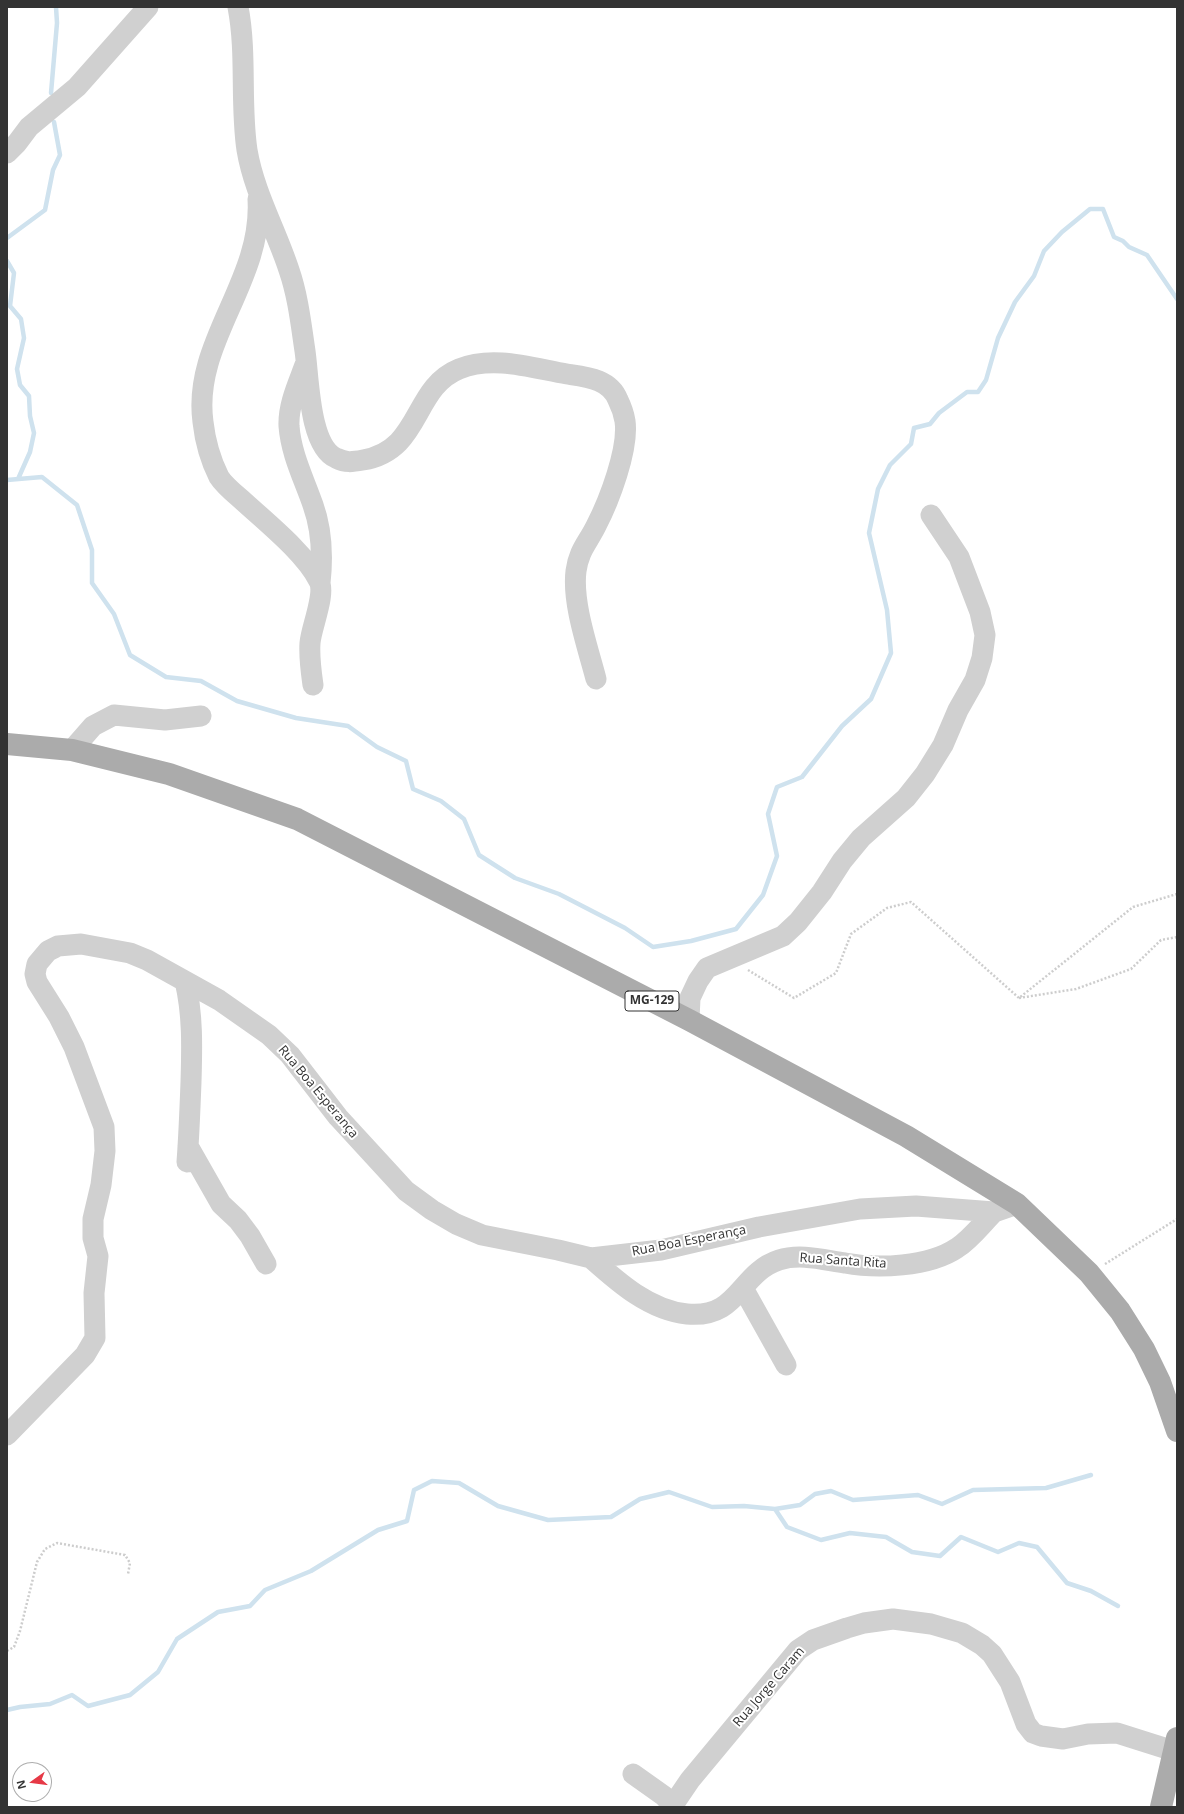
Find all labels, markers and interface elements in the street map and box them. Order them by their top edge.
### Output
road number: MG-129 [625,991,679,1011]
street label: Rua Boa Esperança [275,1043,361,1141]
street label: Rua Boa Esperança [631,1222,747,1260]
street label: Rua Santa Rita [799,1250,887,1272]
street label: Rua Jorge Caram [730,1644,808,1730]
north arrow [12,1762,52,1802]
text: N [12,1779,29,1791]

